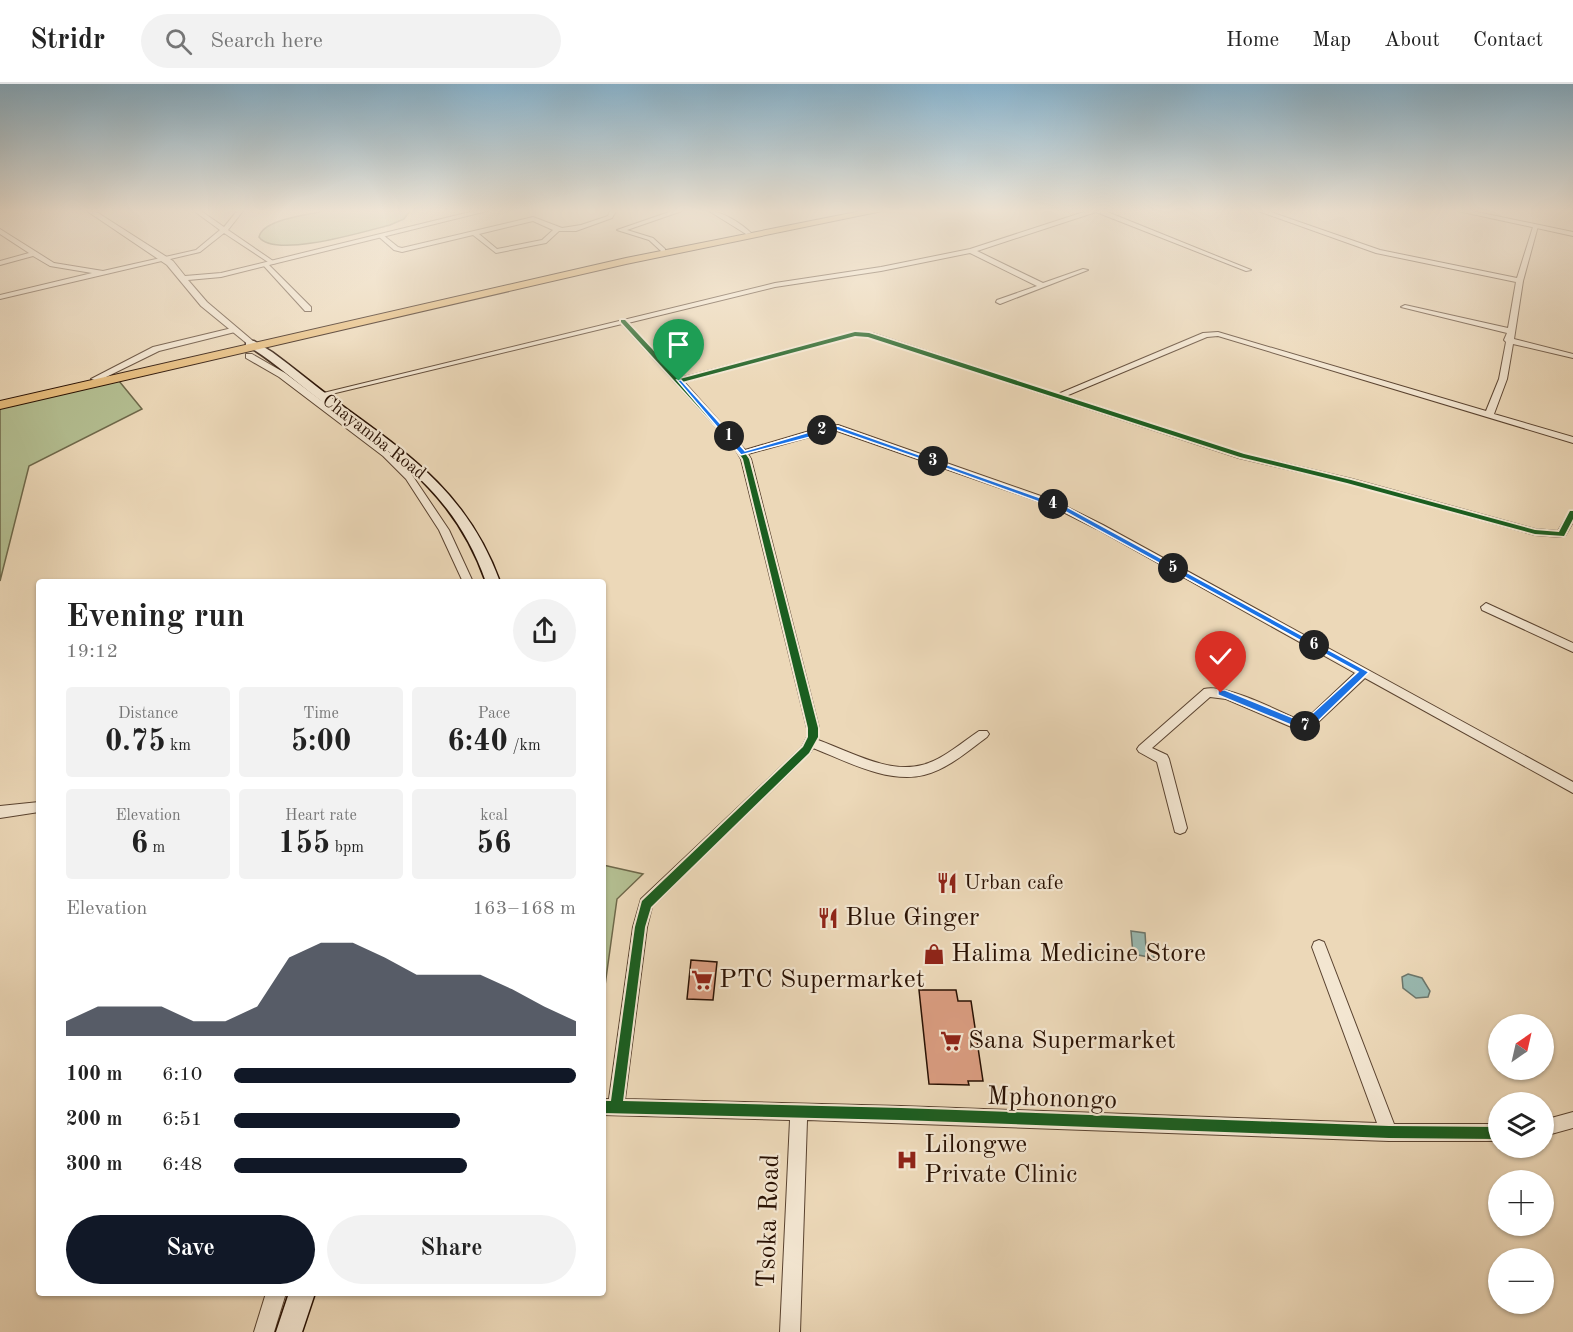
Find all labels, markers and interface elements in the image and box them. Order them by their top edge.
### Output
search box [141,14,561,68]
icon: search [162,25,195,58]
text: Stridr [30,27,105,55]
text: Search here [210,30,323,52]
text: Home [1226,30,1279,51]
text: Map [1312,30,1351,51]
text: About [1384,30,1440,51]
text: Contact [1473,30,1543,51]
pin [653,319,704,381]
icon: arrive [662,328,695,361]
street label: Chayamba Road [319,391,429,483]
pin: 2 [807,415,837,445]
pin: 1 [714,421,744,451]
text: 2 [817,422,827,438]
text: 1 [724,428,734,444]
pin: 3 [918,446,948,476]
text: 3 [928,453,938,469]
pin: 4 [1038,489,1068,519]
text: 4 [1048,496,1058,512]
pin: 5 [1158,553,1188,583]
text: 5 [1168,560,1178,576]
button: share [513,599,576,662]
text: Evening run [66,601,245,634]
pin: 6 [1299,630,1329,660]
pin [1195,631,1246,693]
text: 6 [1309,637,1319,653]
icon: check [1204,640,1237,673]
text: 19:12 [66,642,118,662]
text: Distance [118,706,178,722]
text: Time [303,706,339,722]
text: Pace [478,706,510,722]
pin: 7 [1290,711,1320,741]
text: 7 [1300,718,1310,734]
text: 0.75 [105,727,166,757]
text: 5:00 [291,727,351,757]
text: 6:40 [447,727,508,757]
text: km [166,738,191,754]
text: /km [508,738,541,754]
text: Elevation [115,808,181,824]
text: Heart rate [285,808,357,824]
text: kcal [480,808,508,824]
text: 6 [131,829,148,859]
text: 155 [278,829,330,859]
text: 56 [477,829,511,859]
text: m [148,840,165,856]
text: bpm [330,840,364,856]
restaurant icon: Urban cafe [935,871,959,895]
place label: Urban cafe [964,873,1063,894]
text: Elevation [66,899,147,919]
text: 163–168 m [473,899,576,919]
place label: Blue Ginger [845,905,980,931]
restaurant icon: Blue Ginger [816,906,840,930]
place label: Halima Medicine Store [951,941,1206,967]
shop icon: Halima Medicine Store [922,942,946,966]
place label: PTC Supermarket [719,967,925,993]
supermarket icon: PTC Supermarket [690,968,714,992]
north arrow [1488,1014,1554,1080]
map controls [1488,1014,1554,1314]
place label: Sana Supermarket [968,1028,1176,1054]
supermarket icon: Sana Supermarket [939,1029,963,1053]
text: 100 m [66,1065,122,1085]
text: 6:10 [162,1065,202,1085]
street label: Mphonongo [986,1084,1118,1114]
button: layers [1488,1092,1554,1158]
text: 200 m [66,1110,122,1130]
text: 6:51 [162,1110,202,1130]
place label: Lilongwe Private Clinic [924,1132,1077,1188]
hospital icon: Lilongwe Private Clinic [895,1148,919,1172]
street label: Tsoka Road [754,1153,784,1289]
text: 300 m [66,1155,122,1175]
text: 6:48 [162,1155,202,1175]
button: + [1488,1170,1554,1236]
button: Save [66,1215,315,1284]
button: Share [327,1215,576,1284]
button: − [1488,1248,1554,1314]

